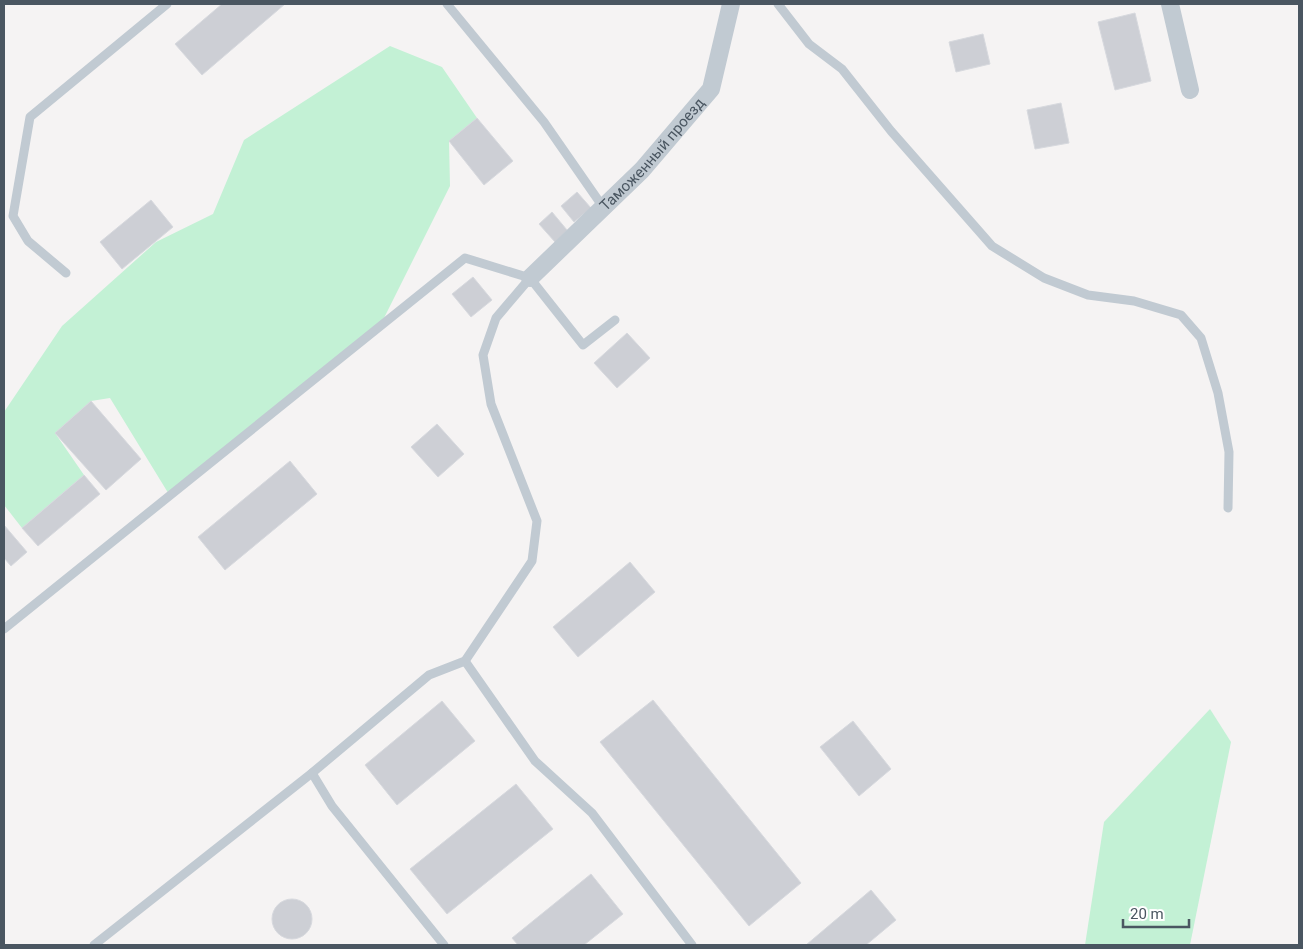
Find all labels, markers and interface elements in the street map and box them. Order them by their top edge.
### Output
street label: Таможенный проезд [596,94,708,215]
scale bar [1123,896,1189,928]
text: 20 m [1130,905,1164,923]

